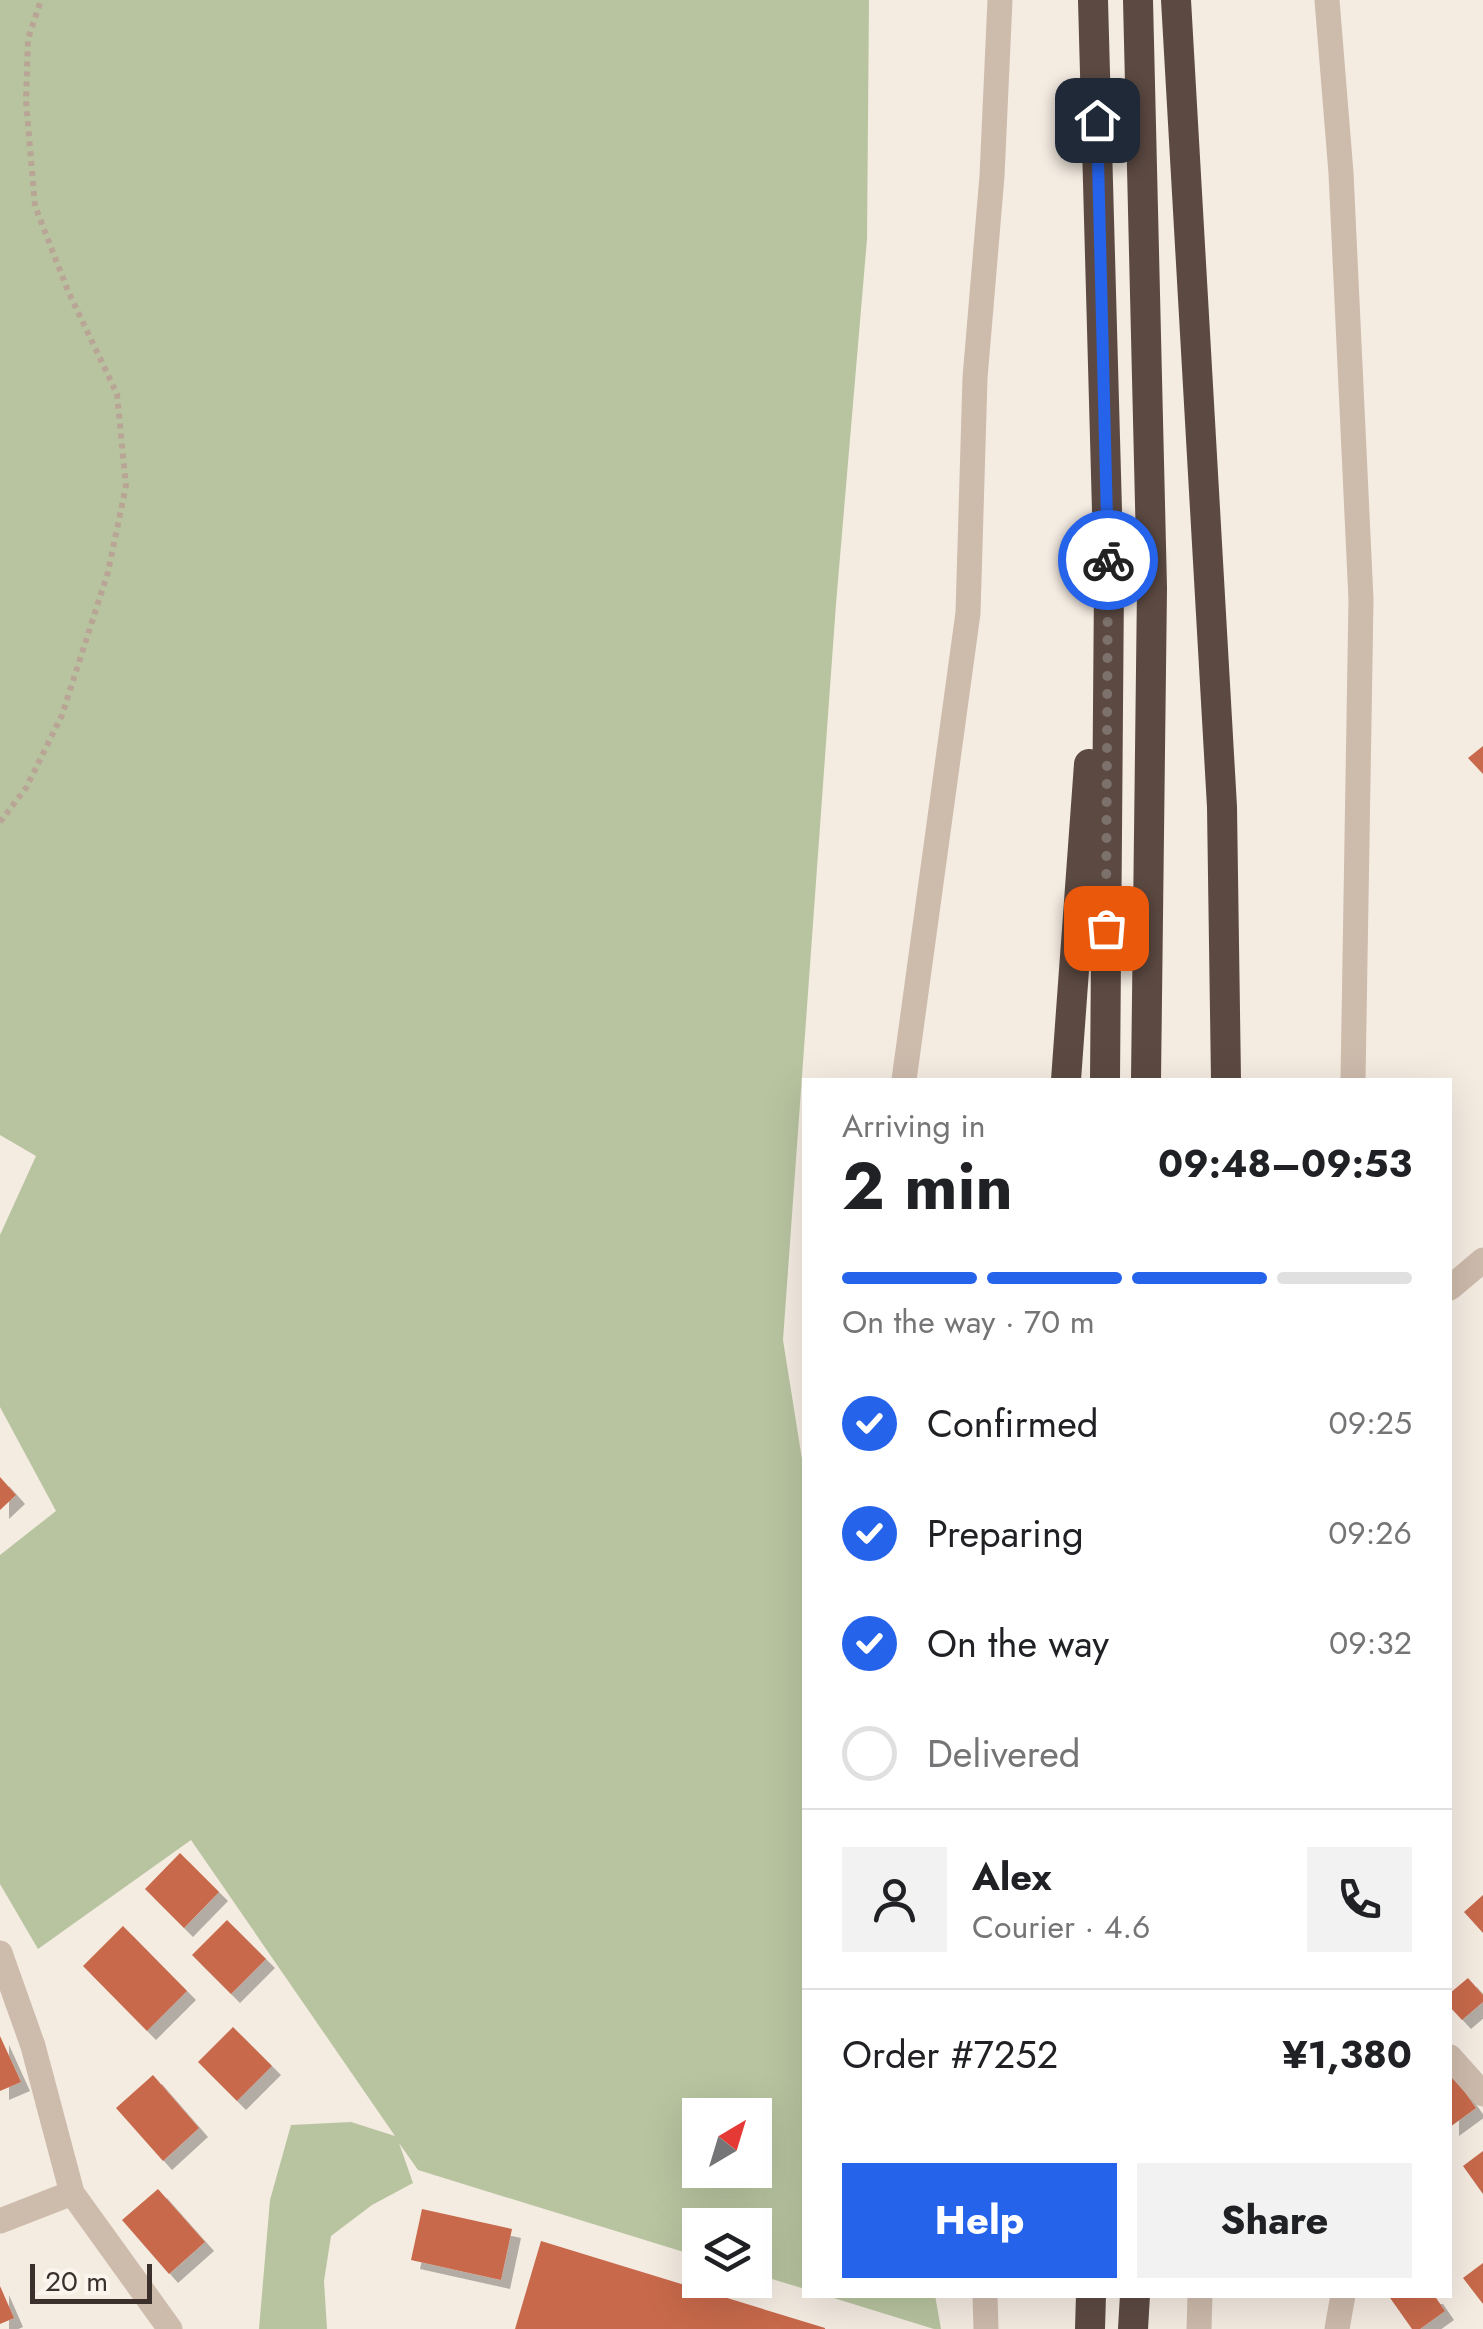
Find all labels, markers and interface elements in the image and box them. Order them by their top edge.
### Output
pin [1055,78,1140,163]
icon: home [1070,93,1125,148]
courier [1058,510,1158,610]
icon: bike [1081,533,1136,588]
pin [1064,886,1149,971]
icon: bag [1079,901,1134,956]
text: Arriving in [842,1103,986,1149]
text: 09:48–09:53 [1158,1136,1412,1191]
text: 2 min [842,1139,1013,1233]
text: On the way · 70 m [842,1299,1095,1345]
icon: check [842,1396,897,1451]
text: Confirmed [927,1396,1098,1451]
text: 09:25 [1329,1400,1412,1446]
icon: check [842,1506,897,1561]
text: Preparing [927,1506,1084,1561]
text: 09:26 [1328,1510,1412,1556]
icon: check [842,1616,897,1671]
text: On the way [927,1616,1109,1671]
text: 09:32 [1329,1620,1412,1666]
text: Delivered [927,1726,1080,1781]
button: person [842,1847,947,1952]
button: phone [1307,1847,1412,1952]
text: Alex [972,1849,1052,1904]
text: Courier · 4.6 [972,1904,1150,1950]
text: Order #7252 [842,2027,1058,2082]
text: ¥1,380 [1282,2027,1412,2082]
north arrow [682,2098,772,2188]
map controls [682,2098,772,2298]
button: Help [842,2163,1117,2278]
button: Share [1137,2163,1412,2278]
button: layers [682,2208,772,2298]
scale bar [30,2259,152,2304]
text: 20 m [45,2261,108,2302]

